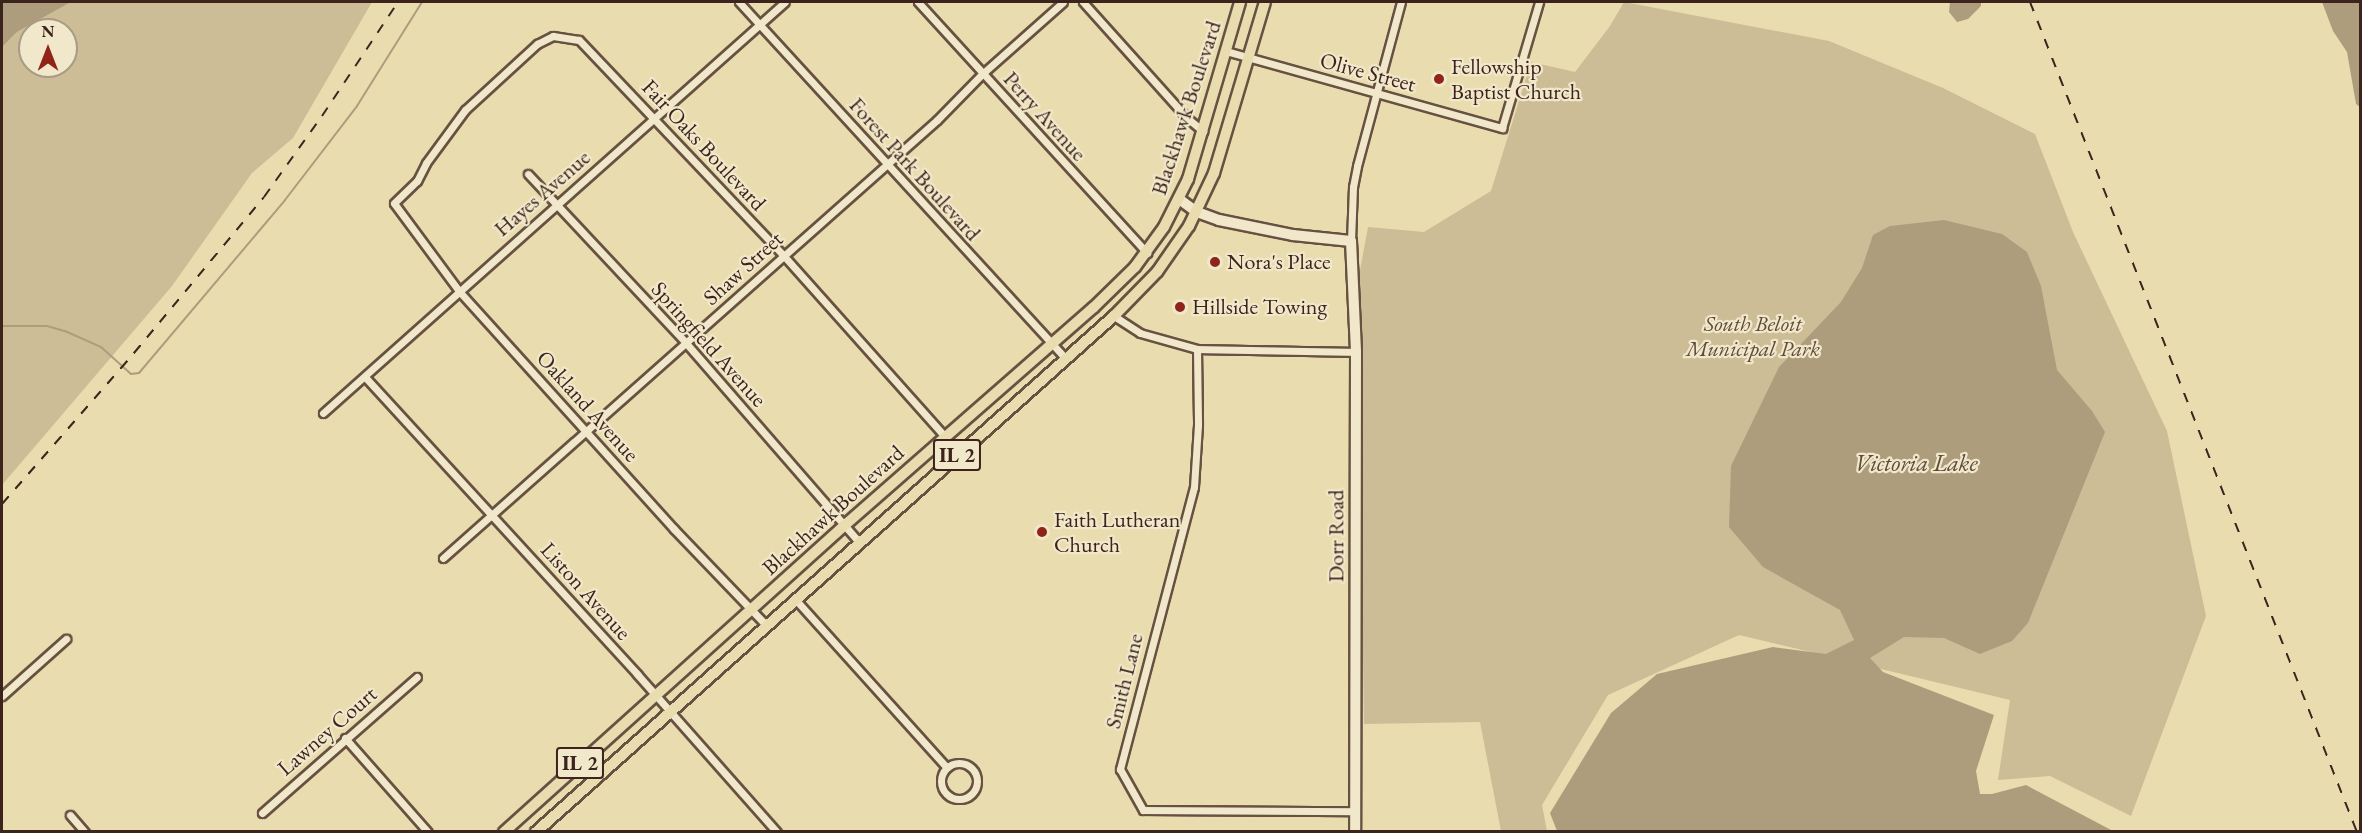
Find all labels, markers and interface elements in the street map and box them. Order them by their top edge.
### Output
north arrow [18,18,78,78]
street label: Blackhawk Boulevard [1145,18,1227,198]
text: N [42,21,54,42]
street label: Olive Street [1317,47,1419,97]
place label: Fellowship Baptist Church [1451,53,1581,104]
street label: Perry Avenue [998,66,1092,166]
marker: Fellowship Baptist Church [1432,72,1446,86]
street label: Fair Oaks Boulevard [636,74,772,216]
street label: Forest Park Boulevard [844,92,986,246]
street label: Hayes Avenue [489,144,595,242]
street label: Shaw Street [698,226,788,310]
place label: Nora's Place [1227,249,1331,275]
marker: Nora's Place [1208,255,1222,269]
street label: Springfield Avenue [646,276,772,412]
place label: Hillside Towing [1192,294,1327,320]
marker: Hillside Towing [1173,300,1187,314]
park label: South Beloit Municipal Park [1686,310,1820,362]
street label: Oakland Avenue [531,345,645,467]
road number: IL 2 [932,437,982,473]
street label: Blackhawk Boulevard [757,439,909,581]
water label: Victoria Lake [1854,449,1978,477]
street label: Dorr Road [1323,490,1349,582]
place label: Faith Lutheran Church [1054,506,1180,558]
marker: Faith Lutheran Church [1035,525,1049,539]
street label: Liston Avenue [535,537,637,645]
street label: Smith Lane [1099,631,1149,731]
street label: Lawney Court [272,681,382,781]
road number: IL 2 [554,745,606,781]

